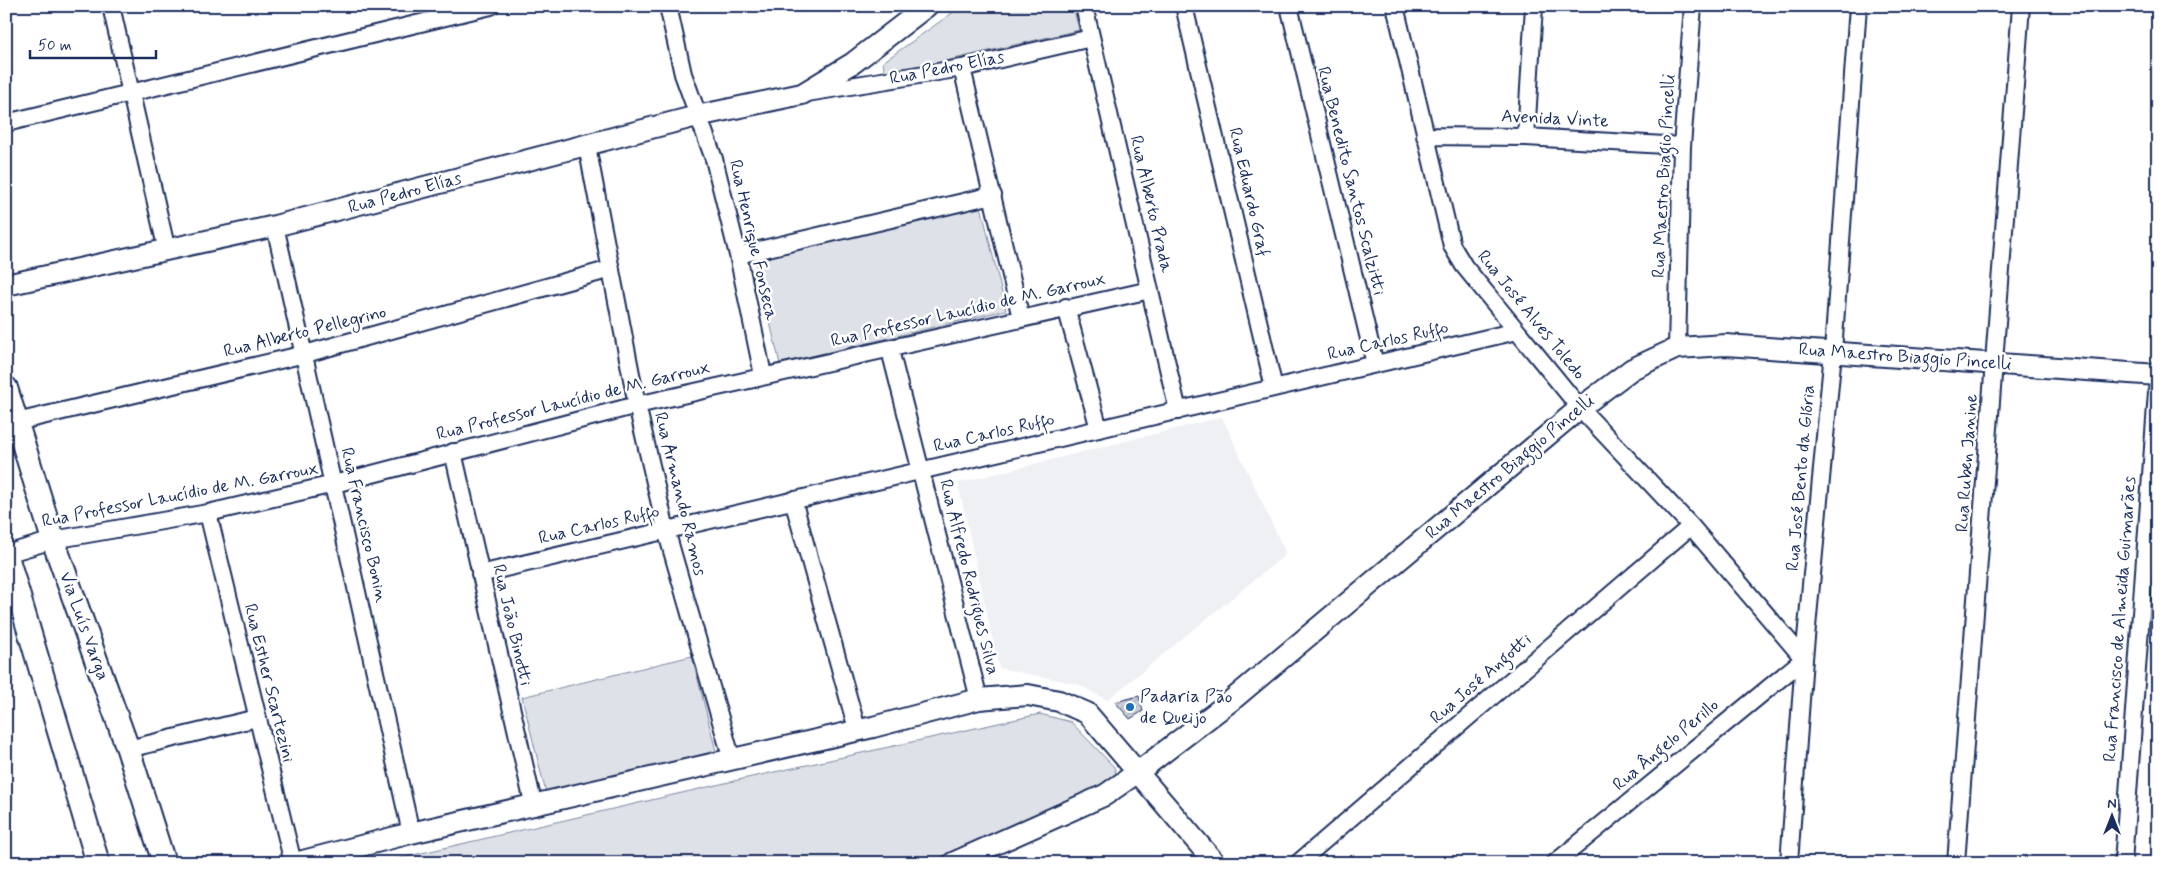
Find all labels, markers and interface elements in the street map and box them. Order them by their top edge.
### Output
scale bar [30,28,156,60]
text: 50 m [38,36,72,56]
street label: Rua Pedro Elías [888,45,1006,91]
street label: Rua Benedito Santos Scalzitti [1311,64,1391,298]
street label: Rua Maestro Biagio Pincelli [1647,73,1683,279]
street label: Avenida Vinte [1501,104,1609,134]
street label: Rua Eduardo Graf [1223,125,1276,259]
street label: Rua Alberto Prada [1124,133,1178,275]
street label: Rua Henrique Fonseca [723,157,783,323]
street label: Rua Pedro Elías [346,166,464,220]
street label: Rua José Alves Toledo [1471,245,1591,385]
street label: Rua Professor Laucídio de M. Garroux [828,267,1108,353]
street label: Rua Alberto Pellegrino [221,300,389,365]
street label: Rua Carlos Ruffo [1325,315,1451,369]
street label: Rua Maestro Biaggio Pincelli [1798,338,2012,378]
street label: Rua Professor Laucídio de M. Garroux [434,355,712,447]
street label: Rua José Bento da Glória [1781,384,1821,572]
street label: Rua Maestro Biaggio Pincelli [1421,389,1601,546]
street label: Rua Ruben Janine [1950,393,1984,533]
street label: Rua Carlos Ruffo [931,407,1057,461]
street label: Rua Armando Ramos [648,410,712,578]
street label: Rua Francisco Bonin [334,445,394,605]
street label: Rua Professor Laucídio de M. Garroux [40,456,320,534]
street label: Rua Francisco de Almeida Guimarães [2098,475,2142,763]
street label: Rua Alfredo Rodrigues Silva [931,477,1005,678]
street label: Rua Carlos Ruffo [536,499,662,553]
street label: Rua João Binotti [486,562,538,688]
street label: Via Luís Varga [53,568,115,684]
street label: Rua Esther Scartezini [238,601,300,765]
street label: Rua José Angotti [1425,628,1538,731]
place label: Padaria Pão de Queijo [1140,685,1232,730]
street label: Rua Ângelo Perillo [1608,694,1725,798]
marker: Padaria Pão de Queijo [1124,701,1136,713]
north arrow [2086,792,2136,842]
text: N [2107,795,2117,813]

